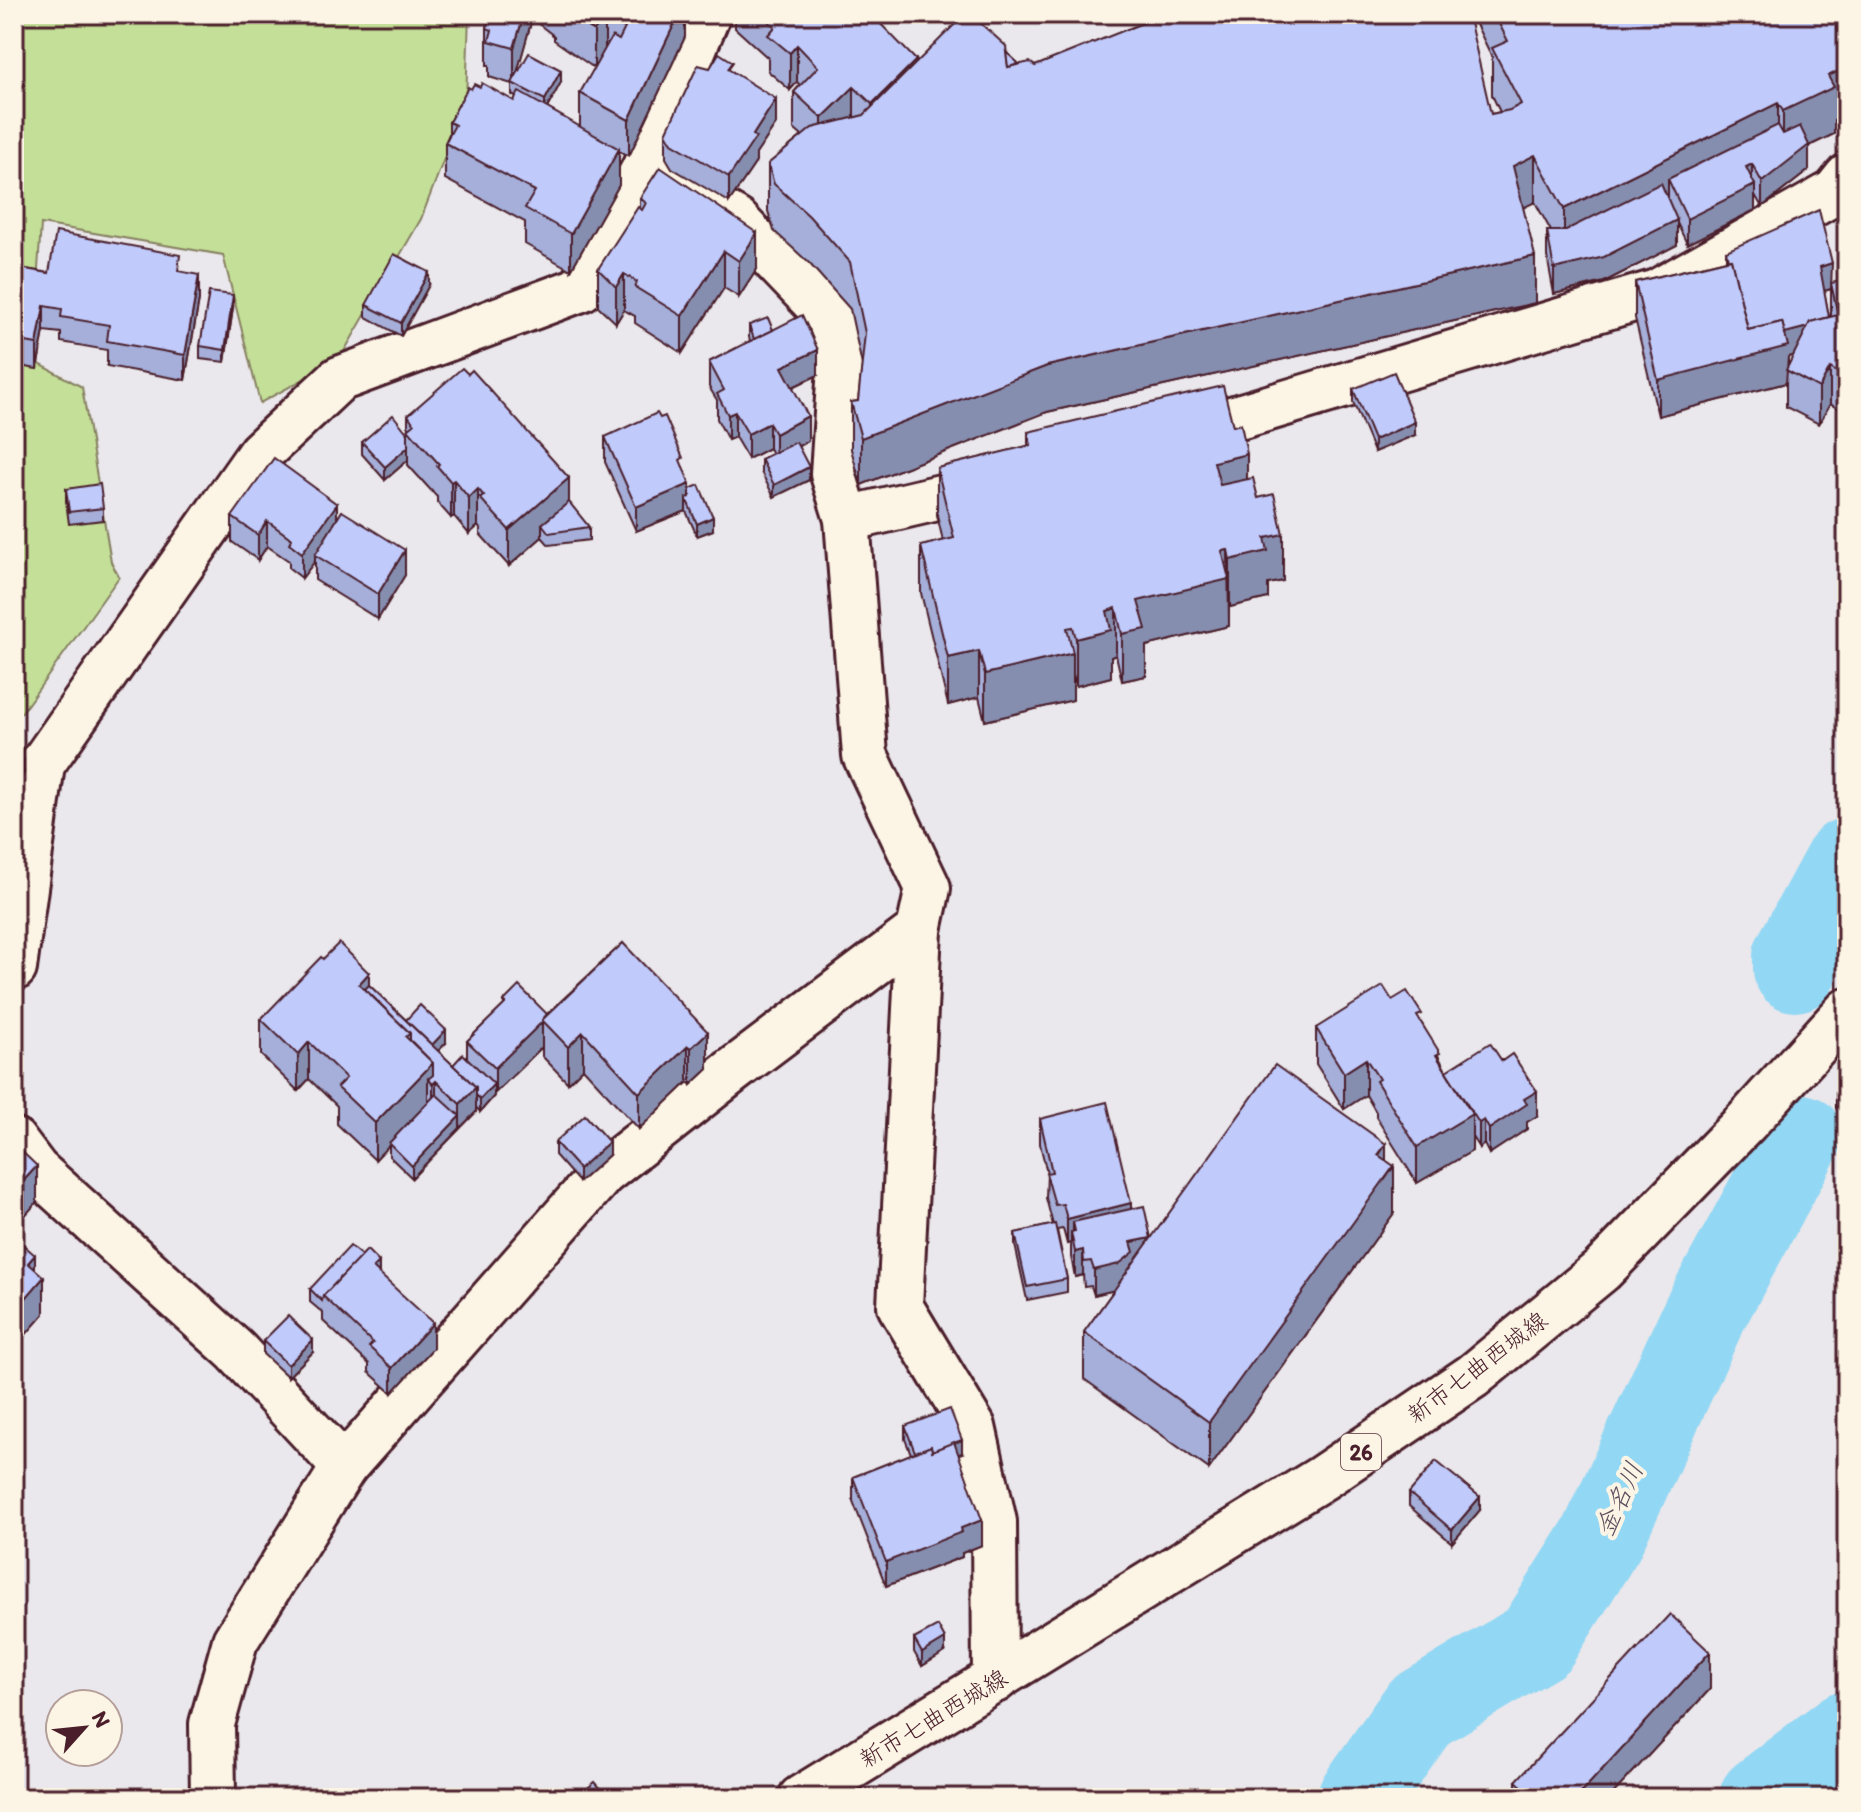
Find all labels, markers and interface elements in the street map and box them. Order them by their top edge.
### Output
street label: 新市七曲西城線 [1401,1305,1553,1429]
road number: 26 [1341,1434,1381,1470]
water label: 金名川 [1588,1457,1650,1541]
street label: 新市七曲西城線 [854,1662,1012,1774]
north arrow [44,1688,124,1768]
text: N [86,1706,117,1732]

